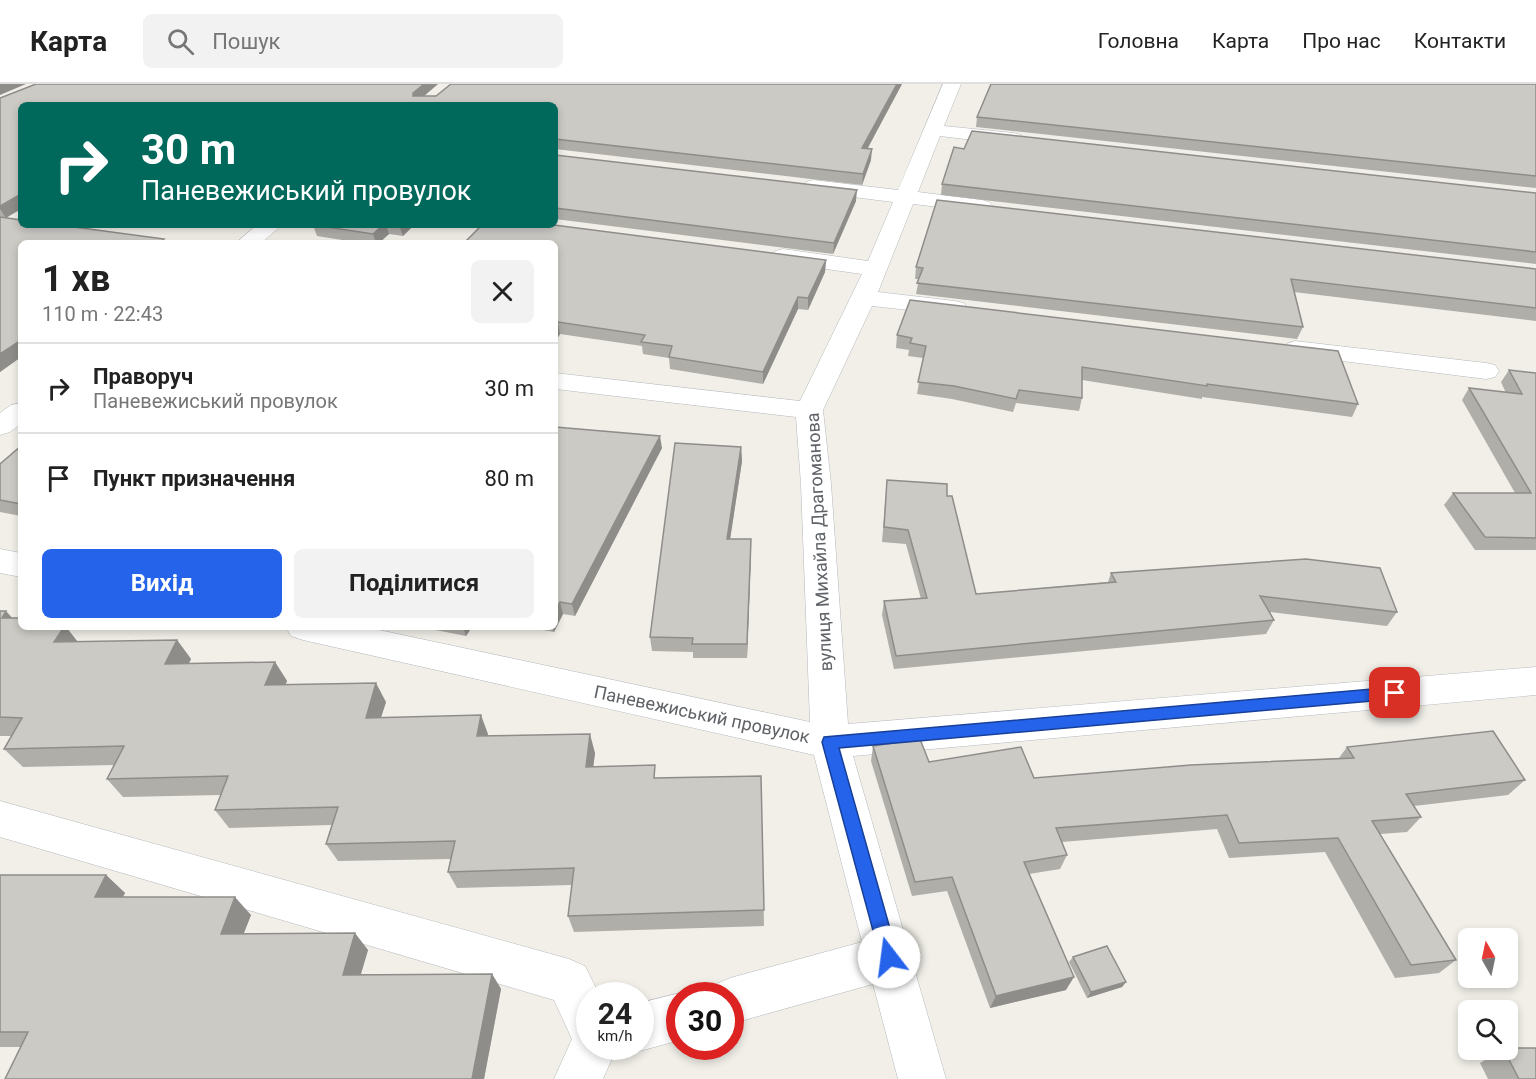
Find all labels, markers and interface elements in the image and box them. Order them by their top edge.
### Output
search box [143,14,563,68]
text: Карта [30,25,107,58]
icon: search [164,25,197,58]
text: Пошук [212,29,280,54]
text: Головна [1098,29,1179,53]
text: Карта [1212,29,1269,53]
text: Про нас [1302,29,1381,53]
text: Контакти [1414,29,1506,53]
text: 30 m [141,125,236,174]
icon: right [42,126,120,204]
text: Паневежиський провулок [141,175,471,207]
text: 1 хв [42,258,110,300]
button: close [471,260,534,323]
text: 110 m · 22:43 [42,302,163,326]
text: Праворуч [93,364,193,389]
icon: right [42,372,75,405]
text: 30 m [485,376,534,401]
text: Паневежиський провулок [93,389,338,413]
street label: вулиця Михайла Драгоманова [802,412,836,672]
icon: arrive [42,462,75,495]
text: Пункт призначення [93,466,295,491]
text: 80 m [485,466,534,491]
button: Вихід [42,549,282,618]
button: Поділитися [294,549,534,618]
pin [1369,667,1420,718]
icon: arrive [1378,676,1411,709]
street label: Паневежиський провулок [592,681,812,747]
position arrow [857,925,921,989]
north arrow [1458,928,1518,988]
map controls [1458,928,1518,1060]
speed limit sign: 30 [666,982,744,1060]
text: 24 [598,996,632,1031]
button: search [1458,1000,1518,1060]
text: km/h [597,1027,633,1045]

